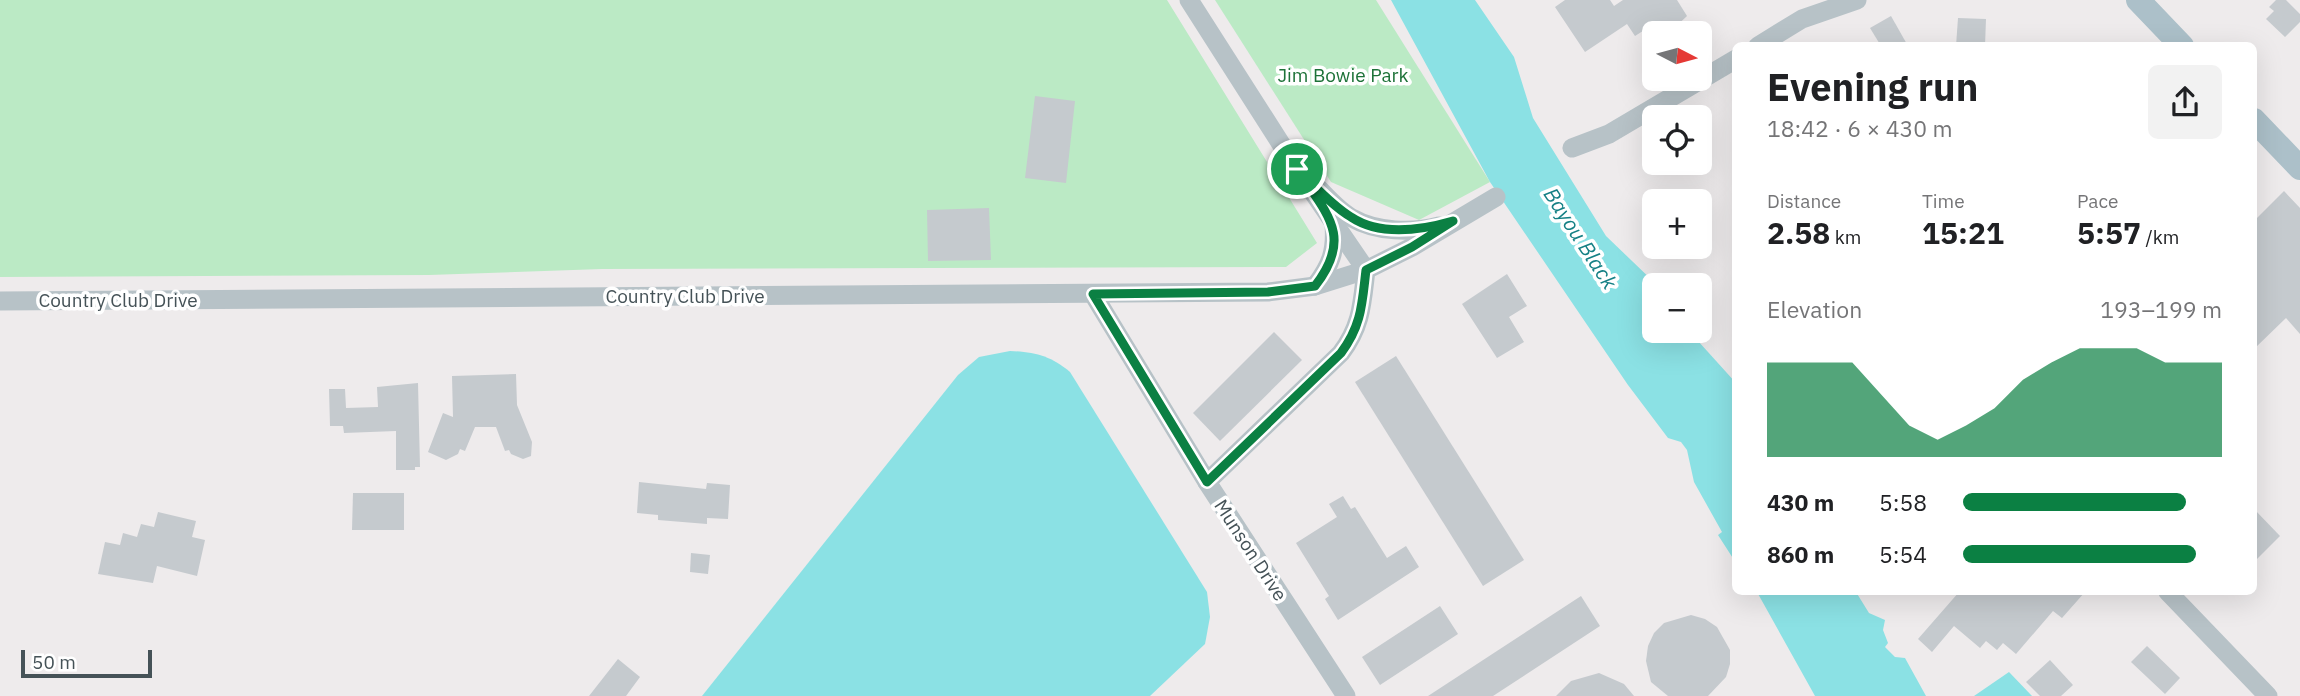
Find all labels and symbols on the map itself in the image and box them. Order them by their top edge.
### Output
north arrow [1642,21,1712,91]
park label: Jim Bowie Park [1277,63,1409,87]
pin [1267,139,1327,199]
water label: Bayou Black [1538,182,1625,295]
street label: Country Club Drive [605,284,765,308]
street label: Country Club Drive [38,288,198,312]
street label: Munson Drive [1209,495,1293,605]
scale bar [21,647,152,679]

